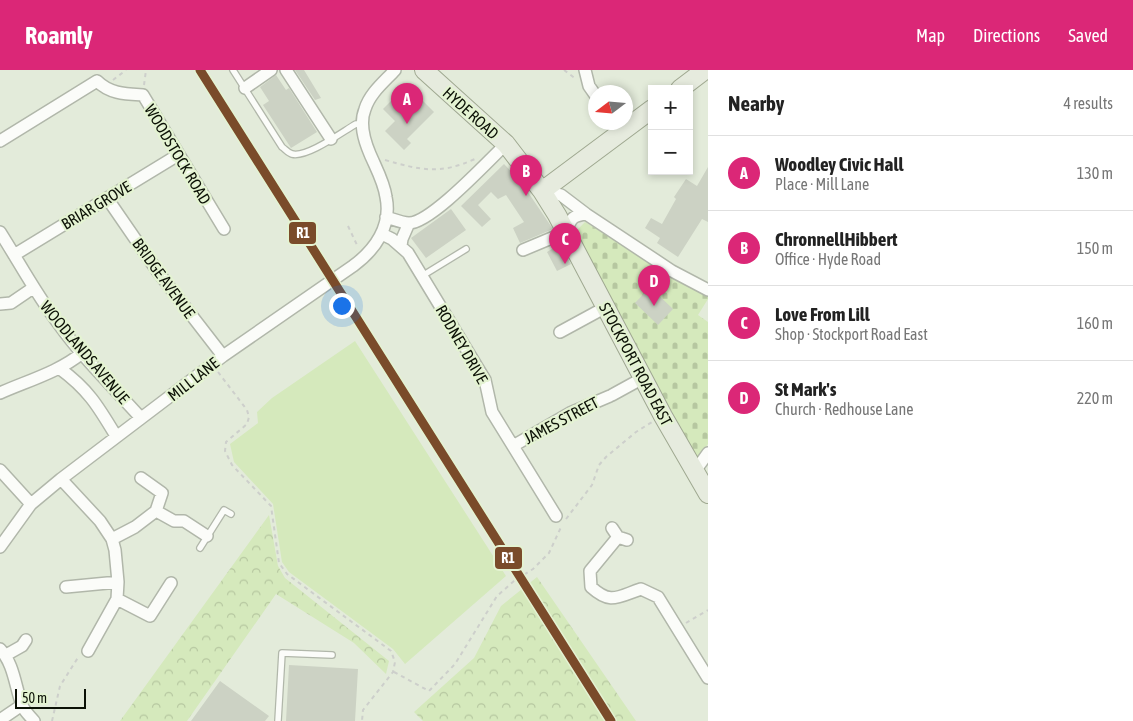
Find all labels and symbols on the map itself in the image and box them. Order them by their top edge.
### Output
pin: A [391,83,423,124]
street label: HYDE ROAD [440,83,502,143]
north arrow [588,85,633,130]
street label: WOODSTOCK ROAD [141,101,215,207]
pin: B [510,155,542,196]
street label: BRIAR GROVE [58,177,134,233]
line badge: R1 [288,221,317,245]
pin: C [549,223,581,264]
text: R1 [296,225,310,241]
street label: BRIDGE AVENUE [129,235,199,321]
pin: D [638,265,670,306]
your location [329,293,355,319]
street label: WOODLANDS AVENUE [37,297,133,407]
street label: STOCKPORT ROAD EAST [596,299,676,429]
street label: RODNEY DRIVE [432,302,492,387]
street label: MILL LANE [164,353,222,404]
street label: JAMES STREET [521,393,601,447]
line badge: R1 [494,546,523,570]
text: R1 [501,550,515,566]
scale bar [15,686,86,709]

